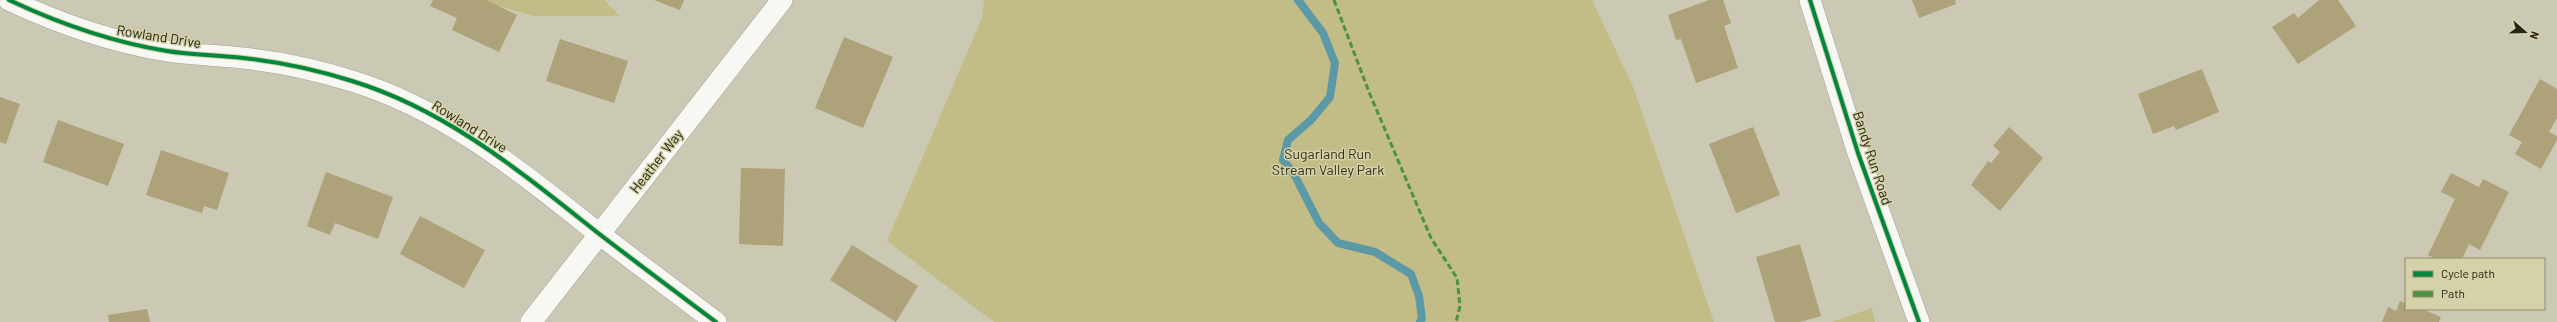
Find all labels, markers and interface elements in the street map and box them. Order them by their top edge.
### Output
north arrow [2505,12,2545,52]
street label: Rowland Drive [115,21,203,51]
text: N [2528,30,2542,41]
street label: Rowland Drive [429,96,511,156]
street label: Bandy Run Road [1850,109,1896,207]
street label: Heather Way [626,125,687,196]
park label: Sugarland Run Stream Valley Park [1272,145,1384,178]
legend [2405,258,2545,310]
text: Cycle path [2441,266,2495,280]
text: Path [2441,286,2465,300]

